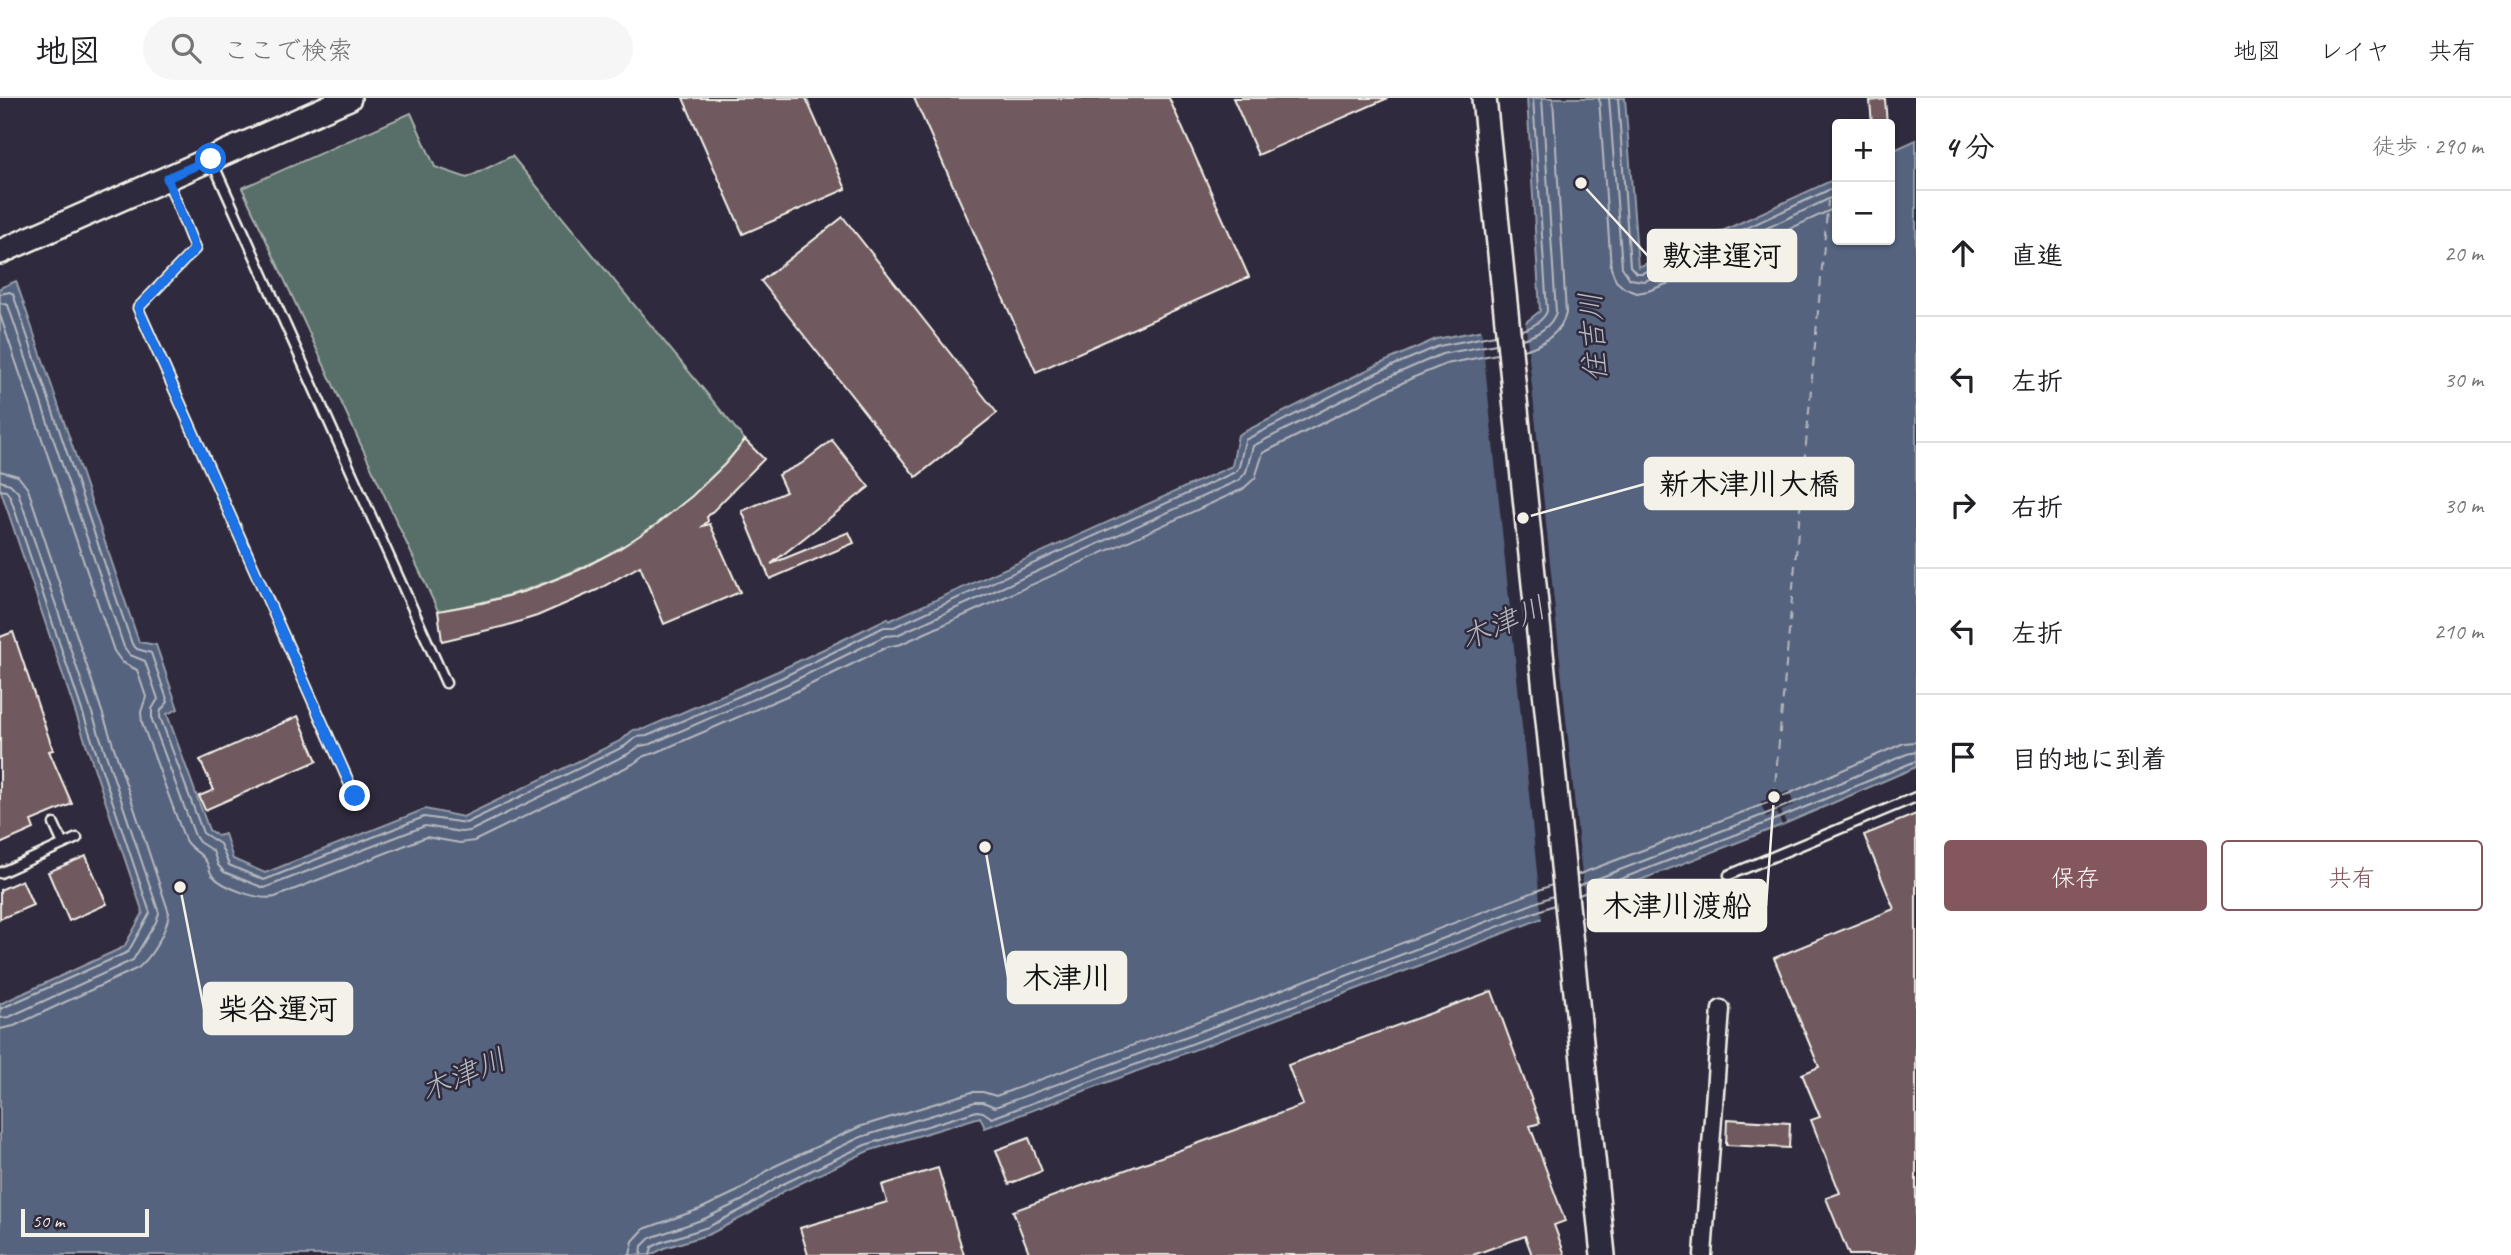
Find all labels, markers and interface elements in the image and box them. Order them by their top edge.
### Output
search box [143,17,633,80]
icon: search [167,29,205,67]
text: 地図 [35,30,101,72]
text: ここで検索 [223,34,353,67]
text: 地図 [2233,36,2281,66]
text: レイヤ [2319,36,2390,66]
text: 共有 [2428,36,2476,66]
map controls [1832,119,1895,245]
button: + [1832,119,1895,182]
text: 4 分 [1944,128,1995,166]
text: 徒歩 · 290 m [2372,132,2483,161]
route start [195,143,226,174]
button: − [1832,182,1895,245]
callout: 敷津運河 [1648,230,1796,281]
icon: ahead [1944,234,1982,272]
text: 敷津運河 [1662,237,1782,275]
text: 直進 [2011,239,2063,272]
text: 20 m [2444,239,2483,268]
water label: 住吉川 [1571,291,1615,383]
icon: left [1944,360,1982,398]
text: 左折 [2011,365,2063,398]
text: 30 m [2444,365,2483,394]
callout: 新木津川大橋 [1645,458,1853,509]
text: 新木津川大橋 [1659,465,1839,503]
icon: right [1944,486,1982,524]
text: 右折 [2011,491,2063,524]
text: 30 m [2444,491,2483,520]
water label: 木津川 [1454,588,1552,658]
icon: left [1944,612,1982,650]
text: 左折 [2011,617,2063,650]
text: 210 m [2434,617,2483,646]
icon: arrive [1944,738,1982,776]
text: 目的地に到着 [2011,743,2167,776]
route end [339,780,370,811]
button: 保存 [1944,840,2207,911]
button: 共有 [2221,840,2483,911]
callout: 木津川渡船 [1588,880,1766,931]
text: 木津川渡船 [1602,887,1752,925]
callout: 木津川 [1008,952,1126,1003]
text: 木津川 [1022,959,1112,997]
callout: 柴谷運河 [204,983,352,1034]
text: 柴谷運河 [218,990,338,1028]
water label: 木津川 [414,1040,512,1110]
scale bar [21,1206,149,1238]
text: 50 m [32,1209,64,1233]

